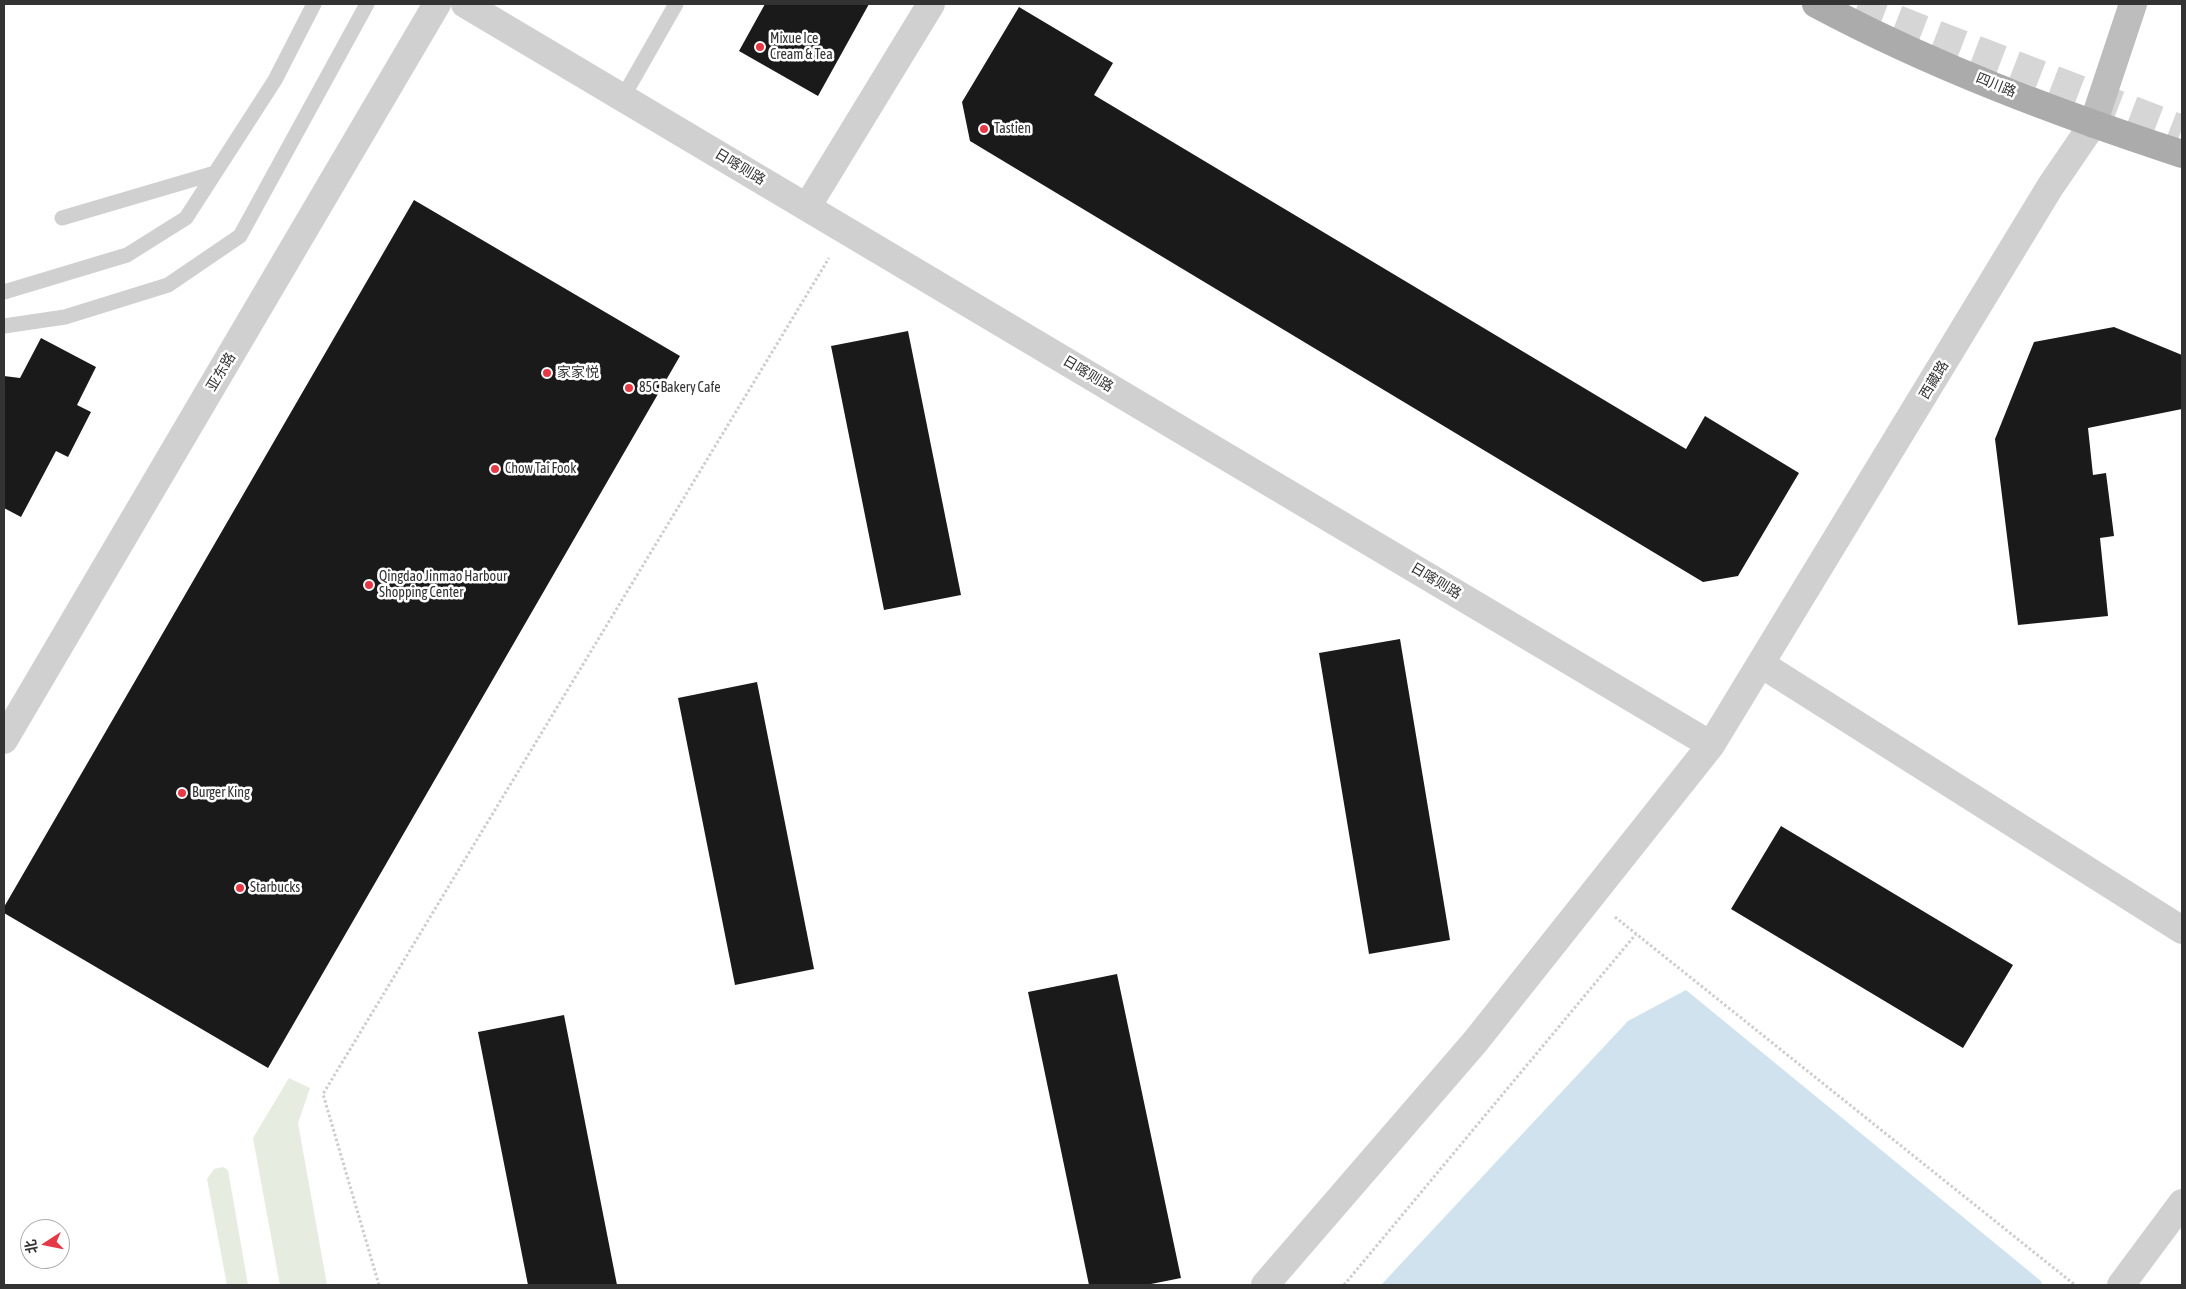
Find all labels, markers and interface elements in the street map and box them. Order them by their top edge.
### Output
place label: Mixue Ice Cream & Tea [770,31,833,64]
marker: Mixue Ice Cream & Tea [754,41,766,53]
street label: 四川路 [1973,69,2019,101]
place label: Tastien [994,121,1031,137]
marker: Tastien [978,123,990,135]
street label: 日喀则路 [712,145,768,189]
street label: 亚东路 [203,350,239,394]
street label: 日喀则路 [1060,352,1116,396]
street label: 西藏路 [1916,358,1952,402]
place label: 家家悦 [557,365,599,381]
marker: 家家悦 [541,367,553,379]
place label: 85C Bakery Cafe [639,380,721,396]
marker: 85C Bakery Cafe [623,382,635,394]
place label: Chow Tai Fook [505,461,576,477]
marker: Chow Tai Fook [489,463,501,475]
street label: 日喀则路 [1408,559,1464,603]
place label: Qingdao Jinmao Harbour Shopping Center [379,569,507,602]
marker: Qingdao Jinmao Harbour Shopping Center [363,579,375,591]
place label: Burger King [192,785,250,801]
marker: Burger King [176,787,188,799]
place label: Starbucks [250,880,300,896]
marker: Starbucks [234,882,246,894]
north arrow [20,1219,70,1269]
text: 北 [22,1238,40,1255]

